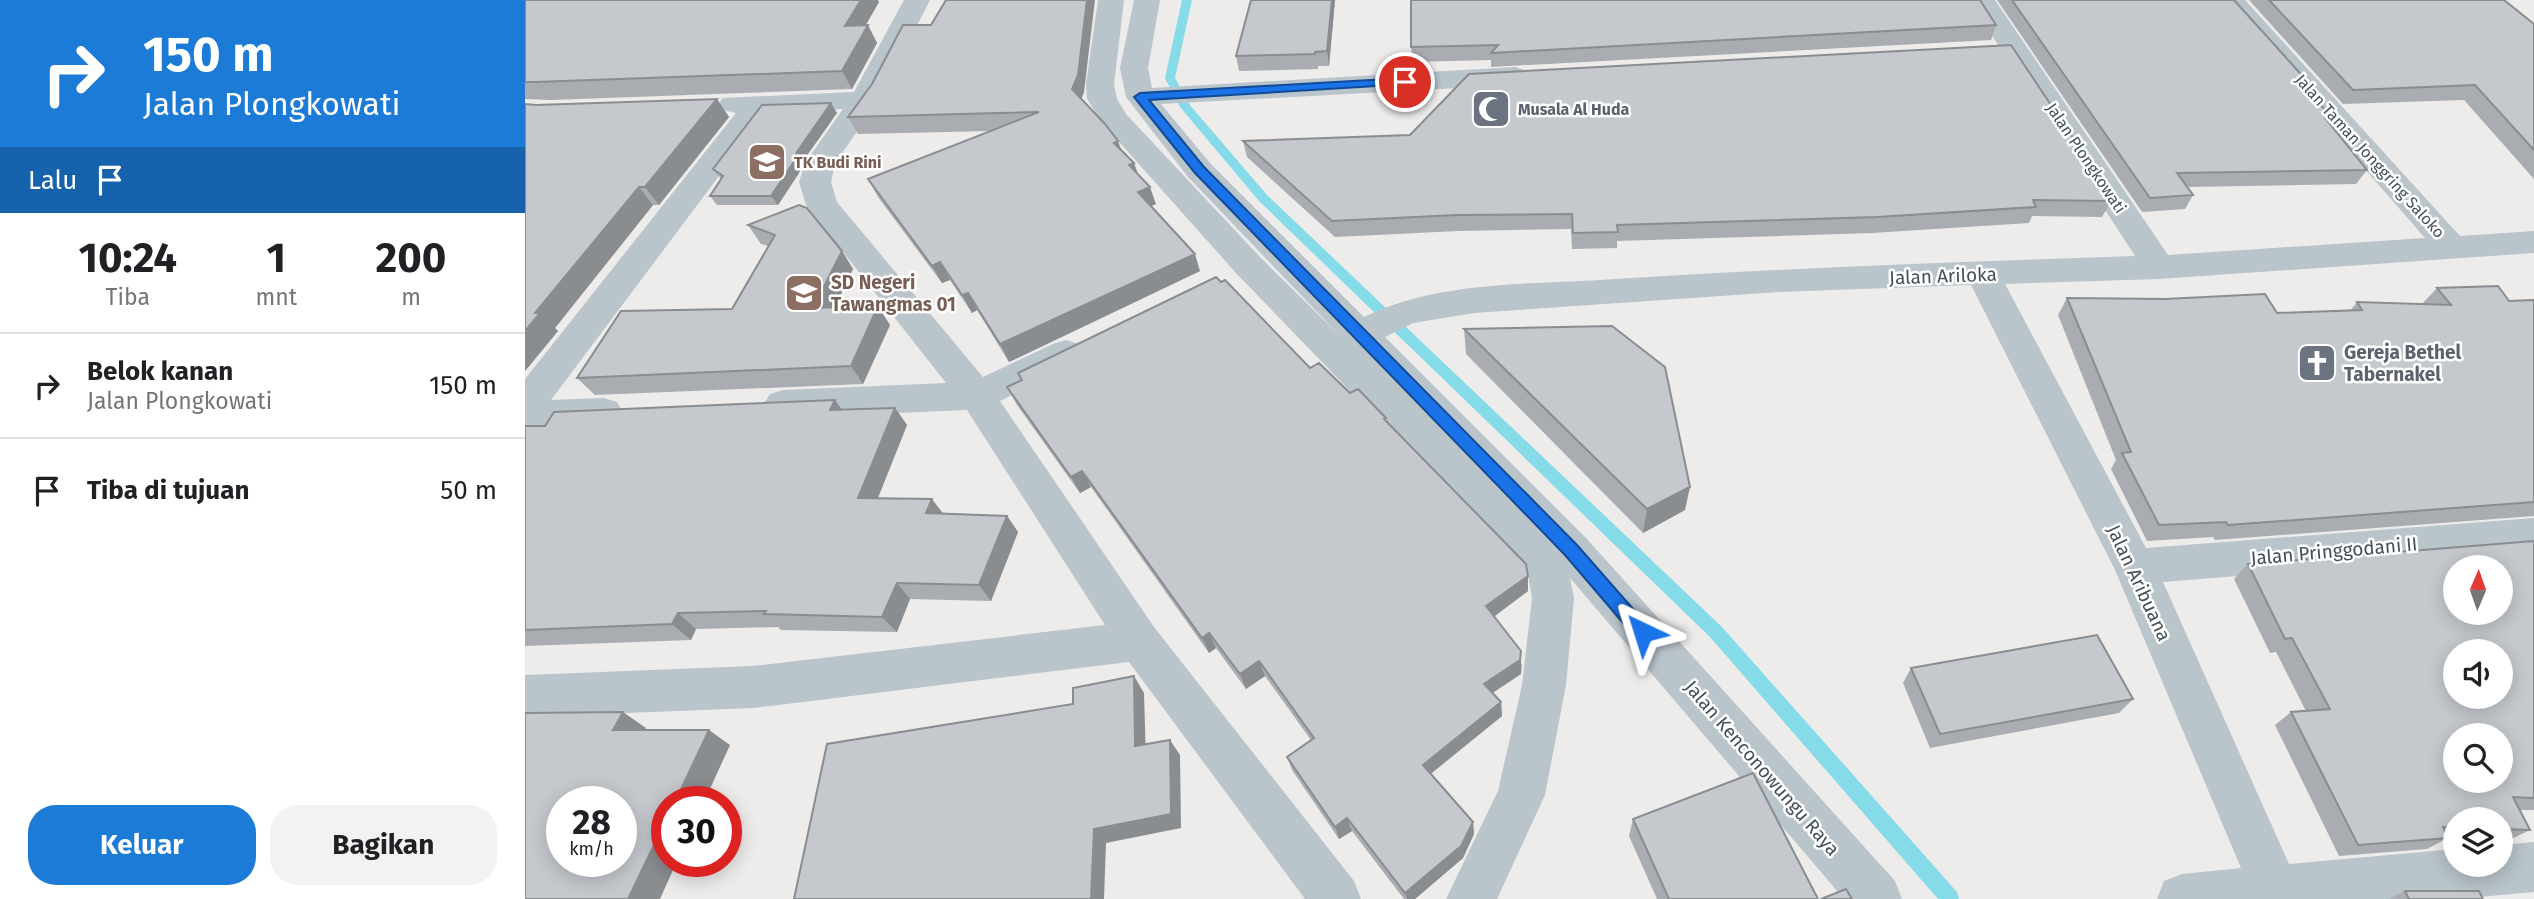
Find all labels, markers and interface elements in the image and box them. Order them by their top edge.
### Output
text: 150 m [143,25,274,84]
icon: right [28,28,119,119]
pin [1375,52,1435,112]
icon: arrive [1386,63,1424,101]
street label: Jalan Taman Jonggring Saloko [2291,70,2449,242]
text: Jalan Plongkowati [143,85,401,123]
mosque icon: Musala Al Huda [1470,88,1512,130]
street label: Jalan Plongkowati [2042,99,2130,217]
place label: Musala Al Huda [1518,100,1630,119]
school or university icon: TK Budi Rini [746,141,788,183]
place label: TK Budi Rini [794,153,882,172]
icon: arrive [91,161,129,199]
text: Lalu [28,165,77,196]
text: 10:24 [79,233,177,283]
text: 1 [267,233,286,283]
text: 200 [376,233,446,283]
street label: Jalan Ariloka [1889,263,1997,289]
place label: SD Negeri Tawangmas 01 [831,271,956,316]
school or university icon: SD Negeri Tawangmas 01 [783,272,825,314]
text: Tiba [106,283,150,311]
text: mnt [256,283,297,311]
text: m [401,283,421,311]
place label: Gereja Bethel Tabernakel [2344,341,2462,386]
church icon: Gereja Bethel Tabernakel [2296,342,2338,384]
text: Belok kanan [87,356,233,387]
icon: right [28,367,66,405]
text: 150 m [429,370,497,401]
text: Jalan Plongkowati [87,387,272,415]
icon: arrive [28,472,66,510]
text: Tiba di tujuan [87,475,249,506]
text: 50 m [440,475,497,506]
street label: Jalan Aribuana [2102,521,2176,645]
street label: Jalan Pringgodani II [2250,532,2418,570]
north arrow [2443,555,2513,625]
map controls [2443,555,2513,877]
position arrow [1606,595,1680,669]
button: sound [2443,639,2513,709]
street label: Jalan Kenconowungu Raya [1680,676,1844,860]
button: search [2443,723,2513,793]
speed limit sign: 30 [651,786,742,877]
text: 28 [572,801,611,843]
button: Keluar [28,805,256,885]
button: Bagikan [270,805,497,885]
button: layers [2443,807,2513,877]
text: km/h [569,838,614,860]

